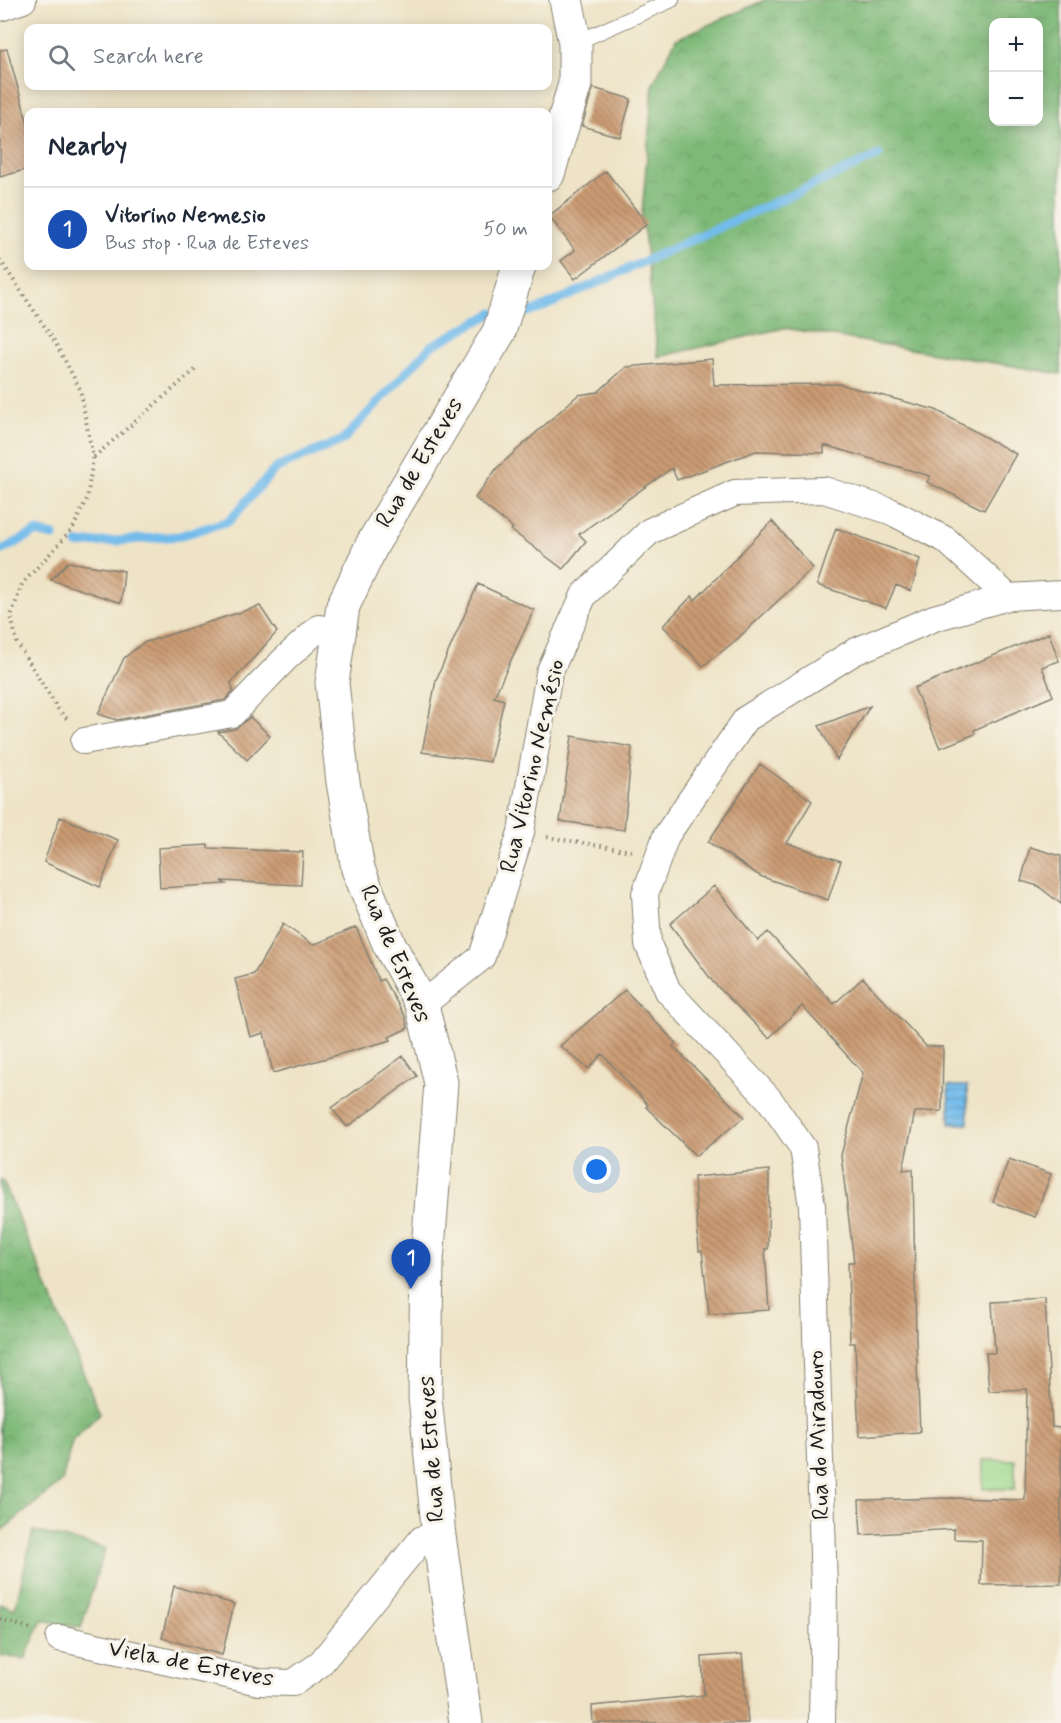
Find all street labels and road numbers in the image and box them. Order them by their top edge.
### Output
street label: Rua de Esteves [369,392,471,534]
street label: Rua Vitorino Nemésio [493,656,573,876]
street label: Rua de Esteves [352,880,438,1028]
street label: Rua do Miradouro [801,1350,837,1520]
street label: Rua de Esteves [411,1374,453,1523]
street label: Viela de Esteves [106,1633,276,1695]

